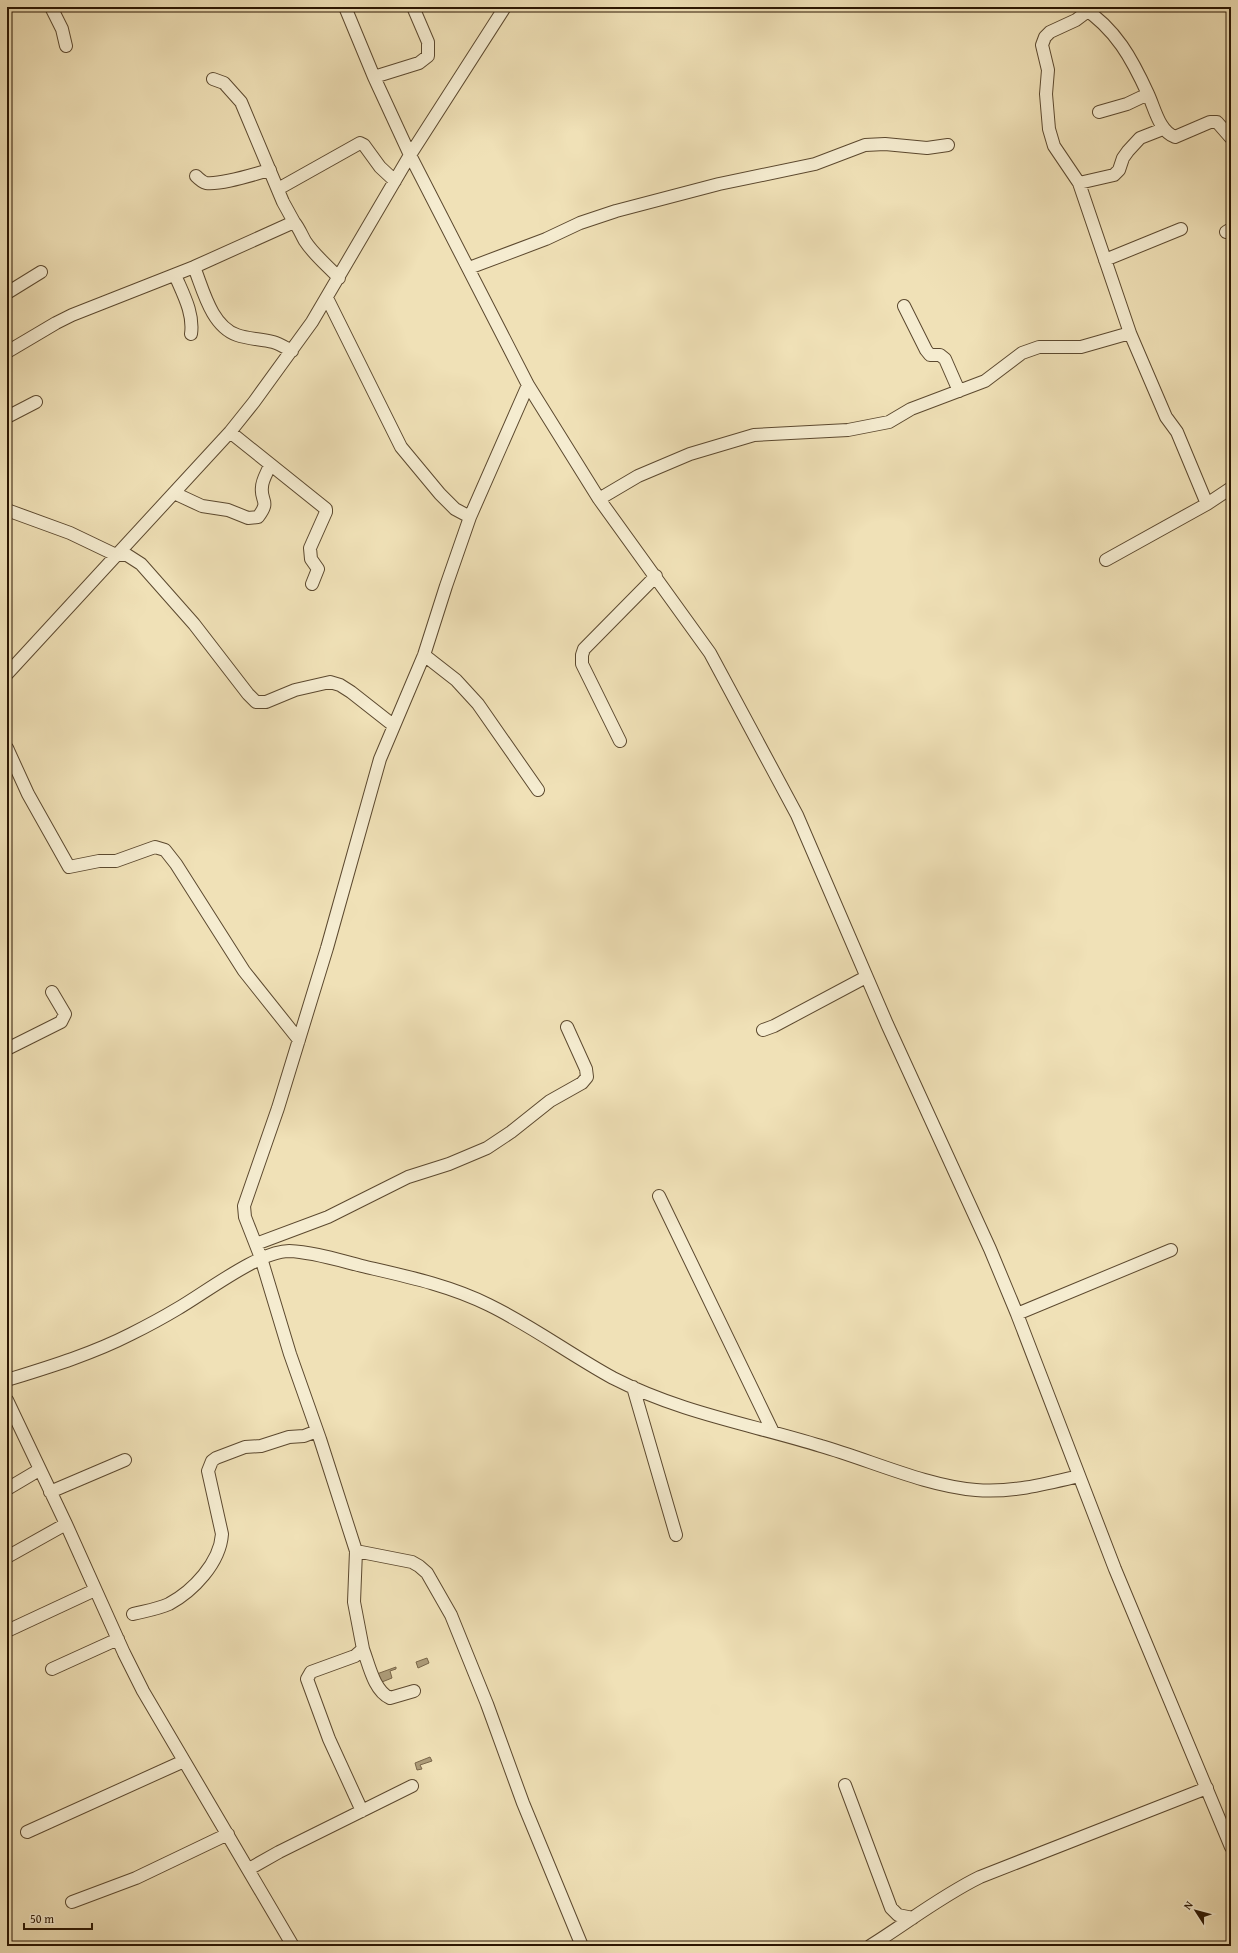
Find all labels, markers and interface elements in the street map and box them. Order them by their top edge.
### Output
north arrow [1176,1891,1216,1931]
text: N [1179,1897,1197,1913]
scale bar [24,1905,92,1931]
text: 50 m [30,1910,54,1927]

